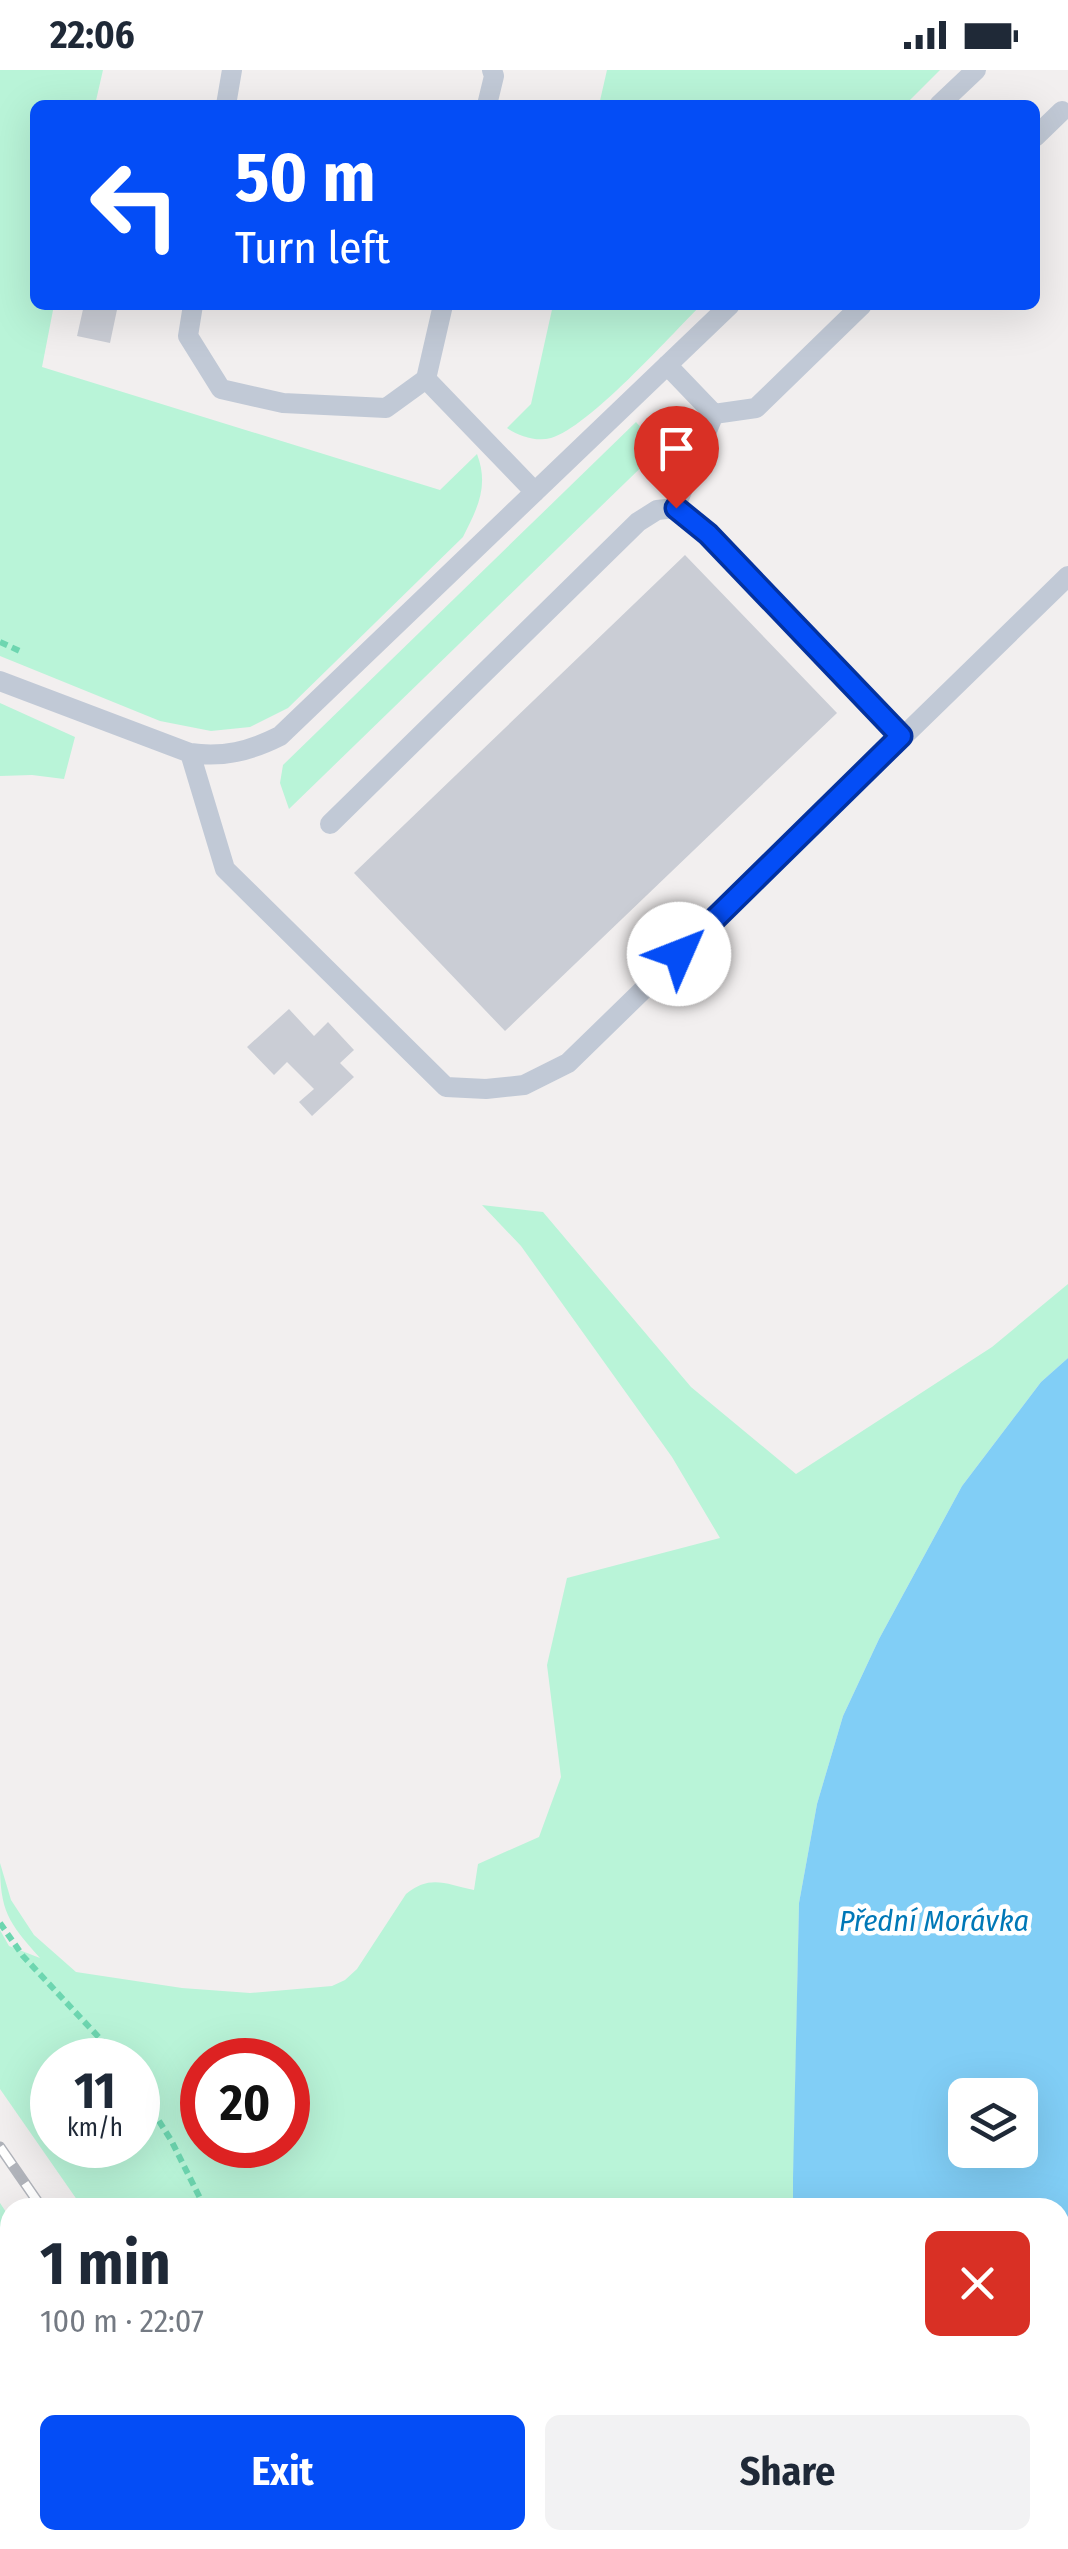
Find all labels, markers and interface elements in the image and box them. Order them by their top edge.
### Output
text: 22:06 [50,12,135,58]
text: 50 m [235,136,376,220]
icon: left [70,140,200,270]
text: Turn left [235,221,390,275]
pin [634,406,719,509]
icon: arrive [649,421,704,476]
position arrow [627,902,731,1006]
water label: Přední Morávka [839,1903,1029,1939]
speed limit sign: 20 [180,2038,310,2168]
text: 11 [74,2061,116,2121]
map controls [948,2078,1038,2168]
button: layers [948,2078,1038,2168]
text: km/h [67,2113,123,2143]
text: 1 min [40,2228,171,2300]
button: close [925,2231,1030,2336]
text: 100 m · 22:07 [40,2302,204,2340]
button: Exit [40,2415,525,2530]
button: Share [545,2415,1030,2530]

